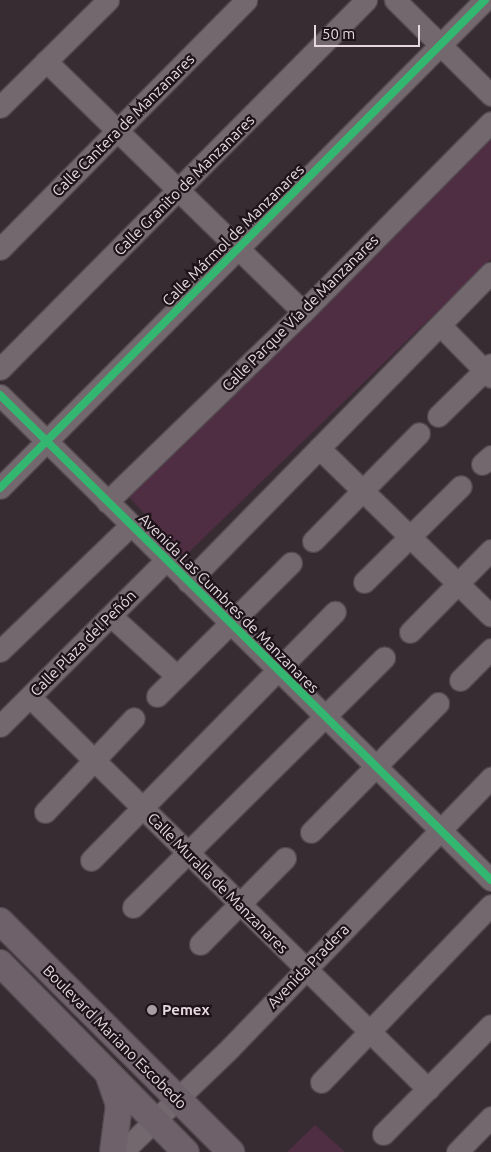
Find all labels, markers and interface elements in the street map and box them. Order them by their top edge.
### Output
scale bar [316,15,422,47]
text: 50 m [322,25,355,42]
street label: Calle Cantera de Manzanares [48,50,198,200]
street label: Calle Granito de Manzanares [110,111,258,259]
street label: Calle Mármol de Manzanares [158,160,308,310]
street label: Calle Parque Vía de Manzanares [218,231,382,395]
street label: Avenida Las Cumbres de Manzanares [135,509,323,697]
street label: Calle Plaza del Peñón [26,586,140,700]
street label: Calle Muralla de Manzanares [144,809,292,957]
street label: Avenida Pradera [263,920,353,1012]
street label: Boulevard Mariano Escobedo [39,961,191,1113]
place label: Pemex [162,1001,210,1019]
marker: Pemex [146,1004,158,1016]

